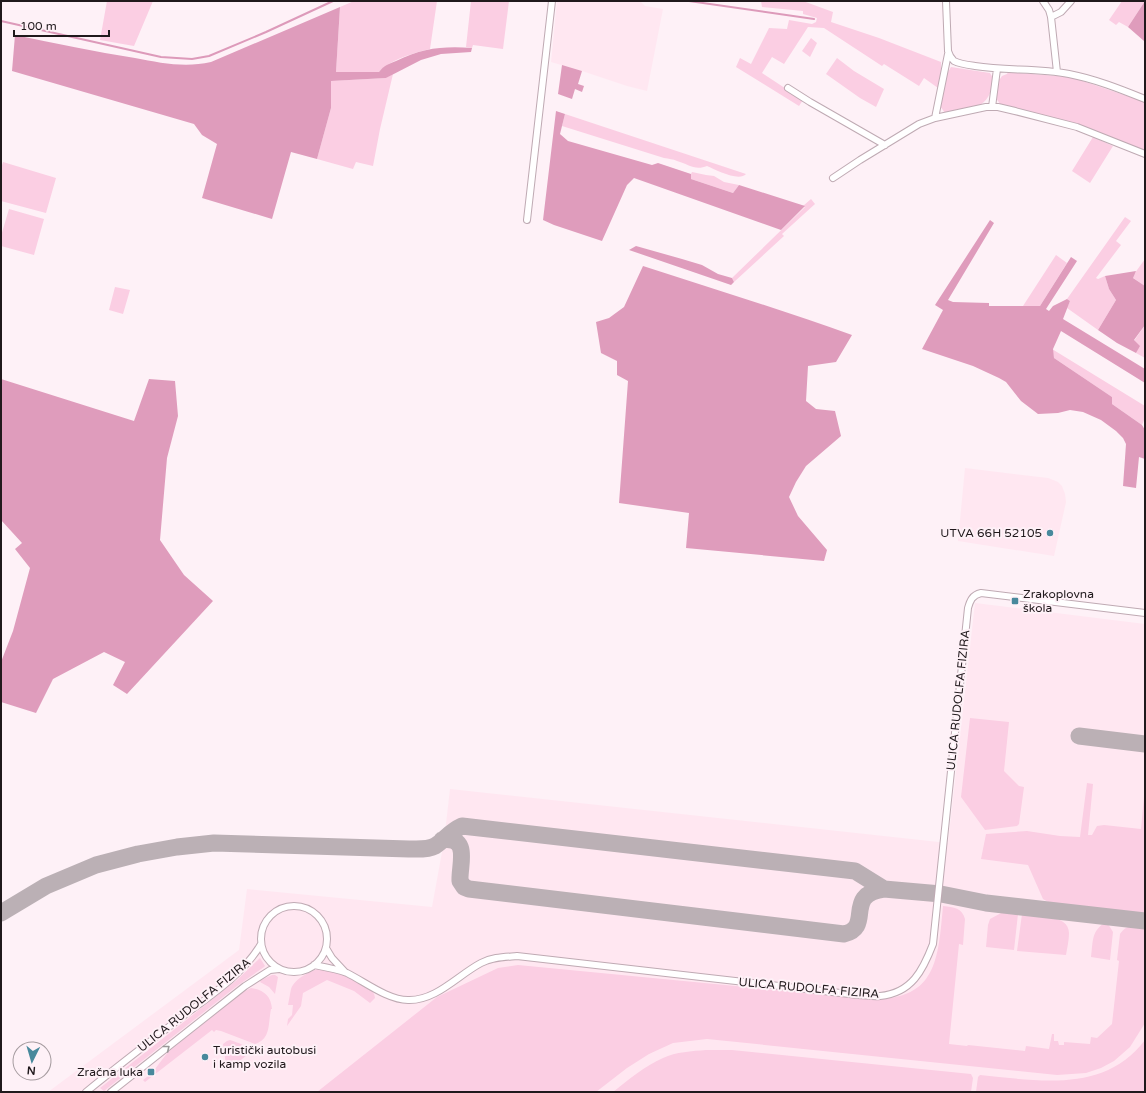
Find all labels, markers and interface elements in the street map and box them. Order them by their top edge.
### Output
scale bar [14,12,109,38]
text: 100 m [20,19,57,33]
place label: UTVA 66H 52105 [940,526,1042,540]
marker: UTVA 66H 52105 [1045,528,1055,538]
place label: Zrakoplovna škola [1023,587,1094,615]
marker: Zrakoplovna škola [1010,596,1020,606]
street label: ULICA RUDOLFA FIZIRA [944,629,972,771]
street label: ULICA RUDOLFA FIZIRA [135,955,253,1055]
street label: ULICA RUDOLFA FIZIRA [738,975,880,1001]
north arrow [12,1041,52,1081]
place label: Turistički autobusi i kamp vozila [213,1043,316,1071]
one-way arrow [163,1045,170,1052]
marker: Turistički autobusi i kamp vozila [200,1052,210,1062]
text: N [26,1064,36,1077]
place label: Zračna luka [77,1065,143,1079]
marker: Zračna luka [146,1067,156,1077]

